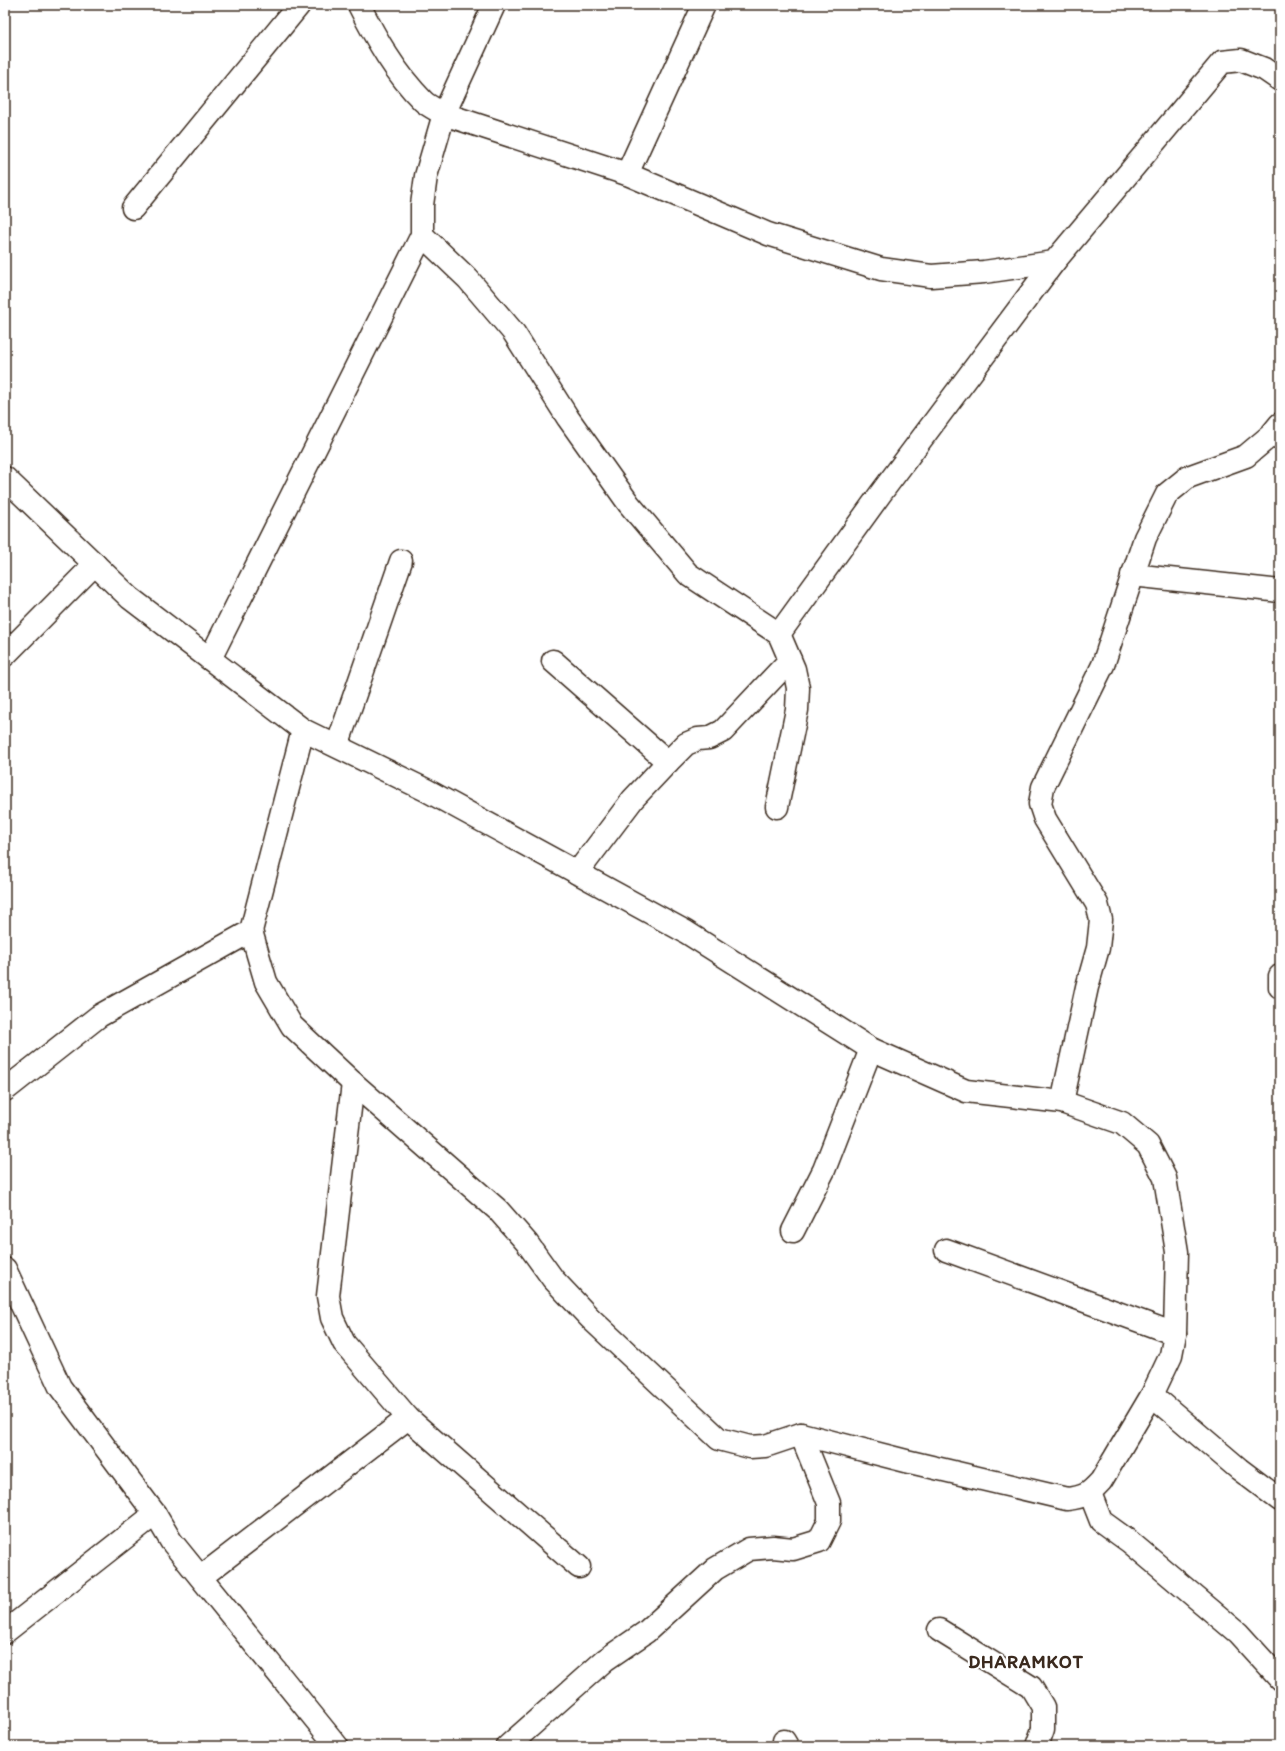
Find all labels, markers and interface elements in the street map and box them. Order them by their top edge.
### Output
district label: DHARAMKOT [968,1651,1084,1673]

